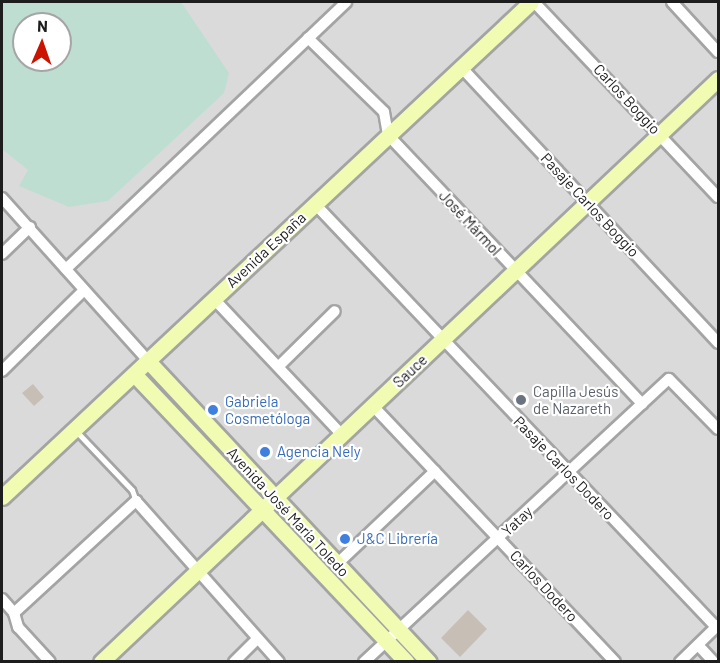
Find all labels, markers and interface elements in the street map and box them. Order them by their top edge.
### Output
north arrow [12,12,72,72]
text: N [37,16,48,35]
street label: Carlos Boggio [590,60,664,138]
street label: Pasaje Carlos Boggio [537,149,643,261]
street label: José Mármol [435,187,505,259]
street label: Avenida España [222,209,310,291]
street label: Sauce [389,351,431,391]
place label: Capilla Jesús de Nazareth [533,382,618,417]
place label: Gabriela Cosmetóloga [225,392,310,427]
marker: Capilla Jesús de Nazareth [514,393,528,407]
marker: Gabriela Cosmetóloga [206,403,220,417]
street label: Pasaje Carlos Dodero [510,412,618,524]
place label: Agencia Nely [277,443,361,461]
street label: Avenida José María Toledo [223,444,353,580]
marker: Agencia Nely [258,445,272,459]
street label: Yatay [498,502,536,540]
place label: J&C Librería [357,530,438,548]
marker: J&C Librería [338,532,352,546]
street label: Carlos Dodero [506,547,582,625]

